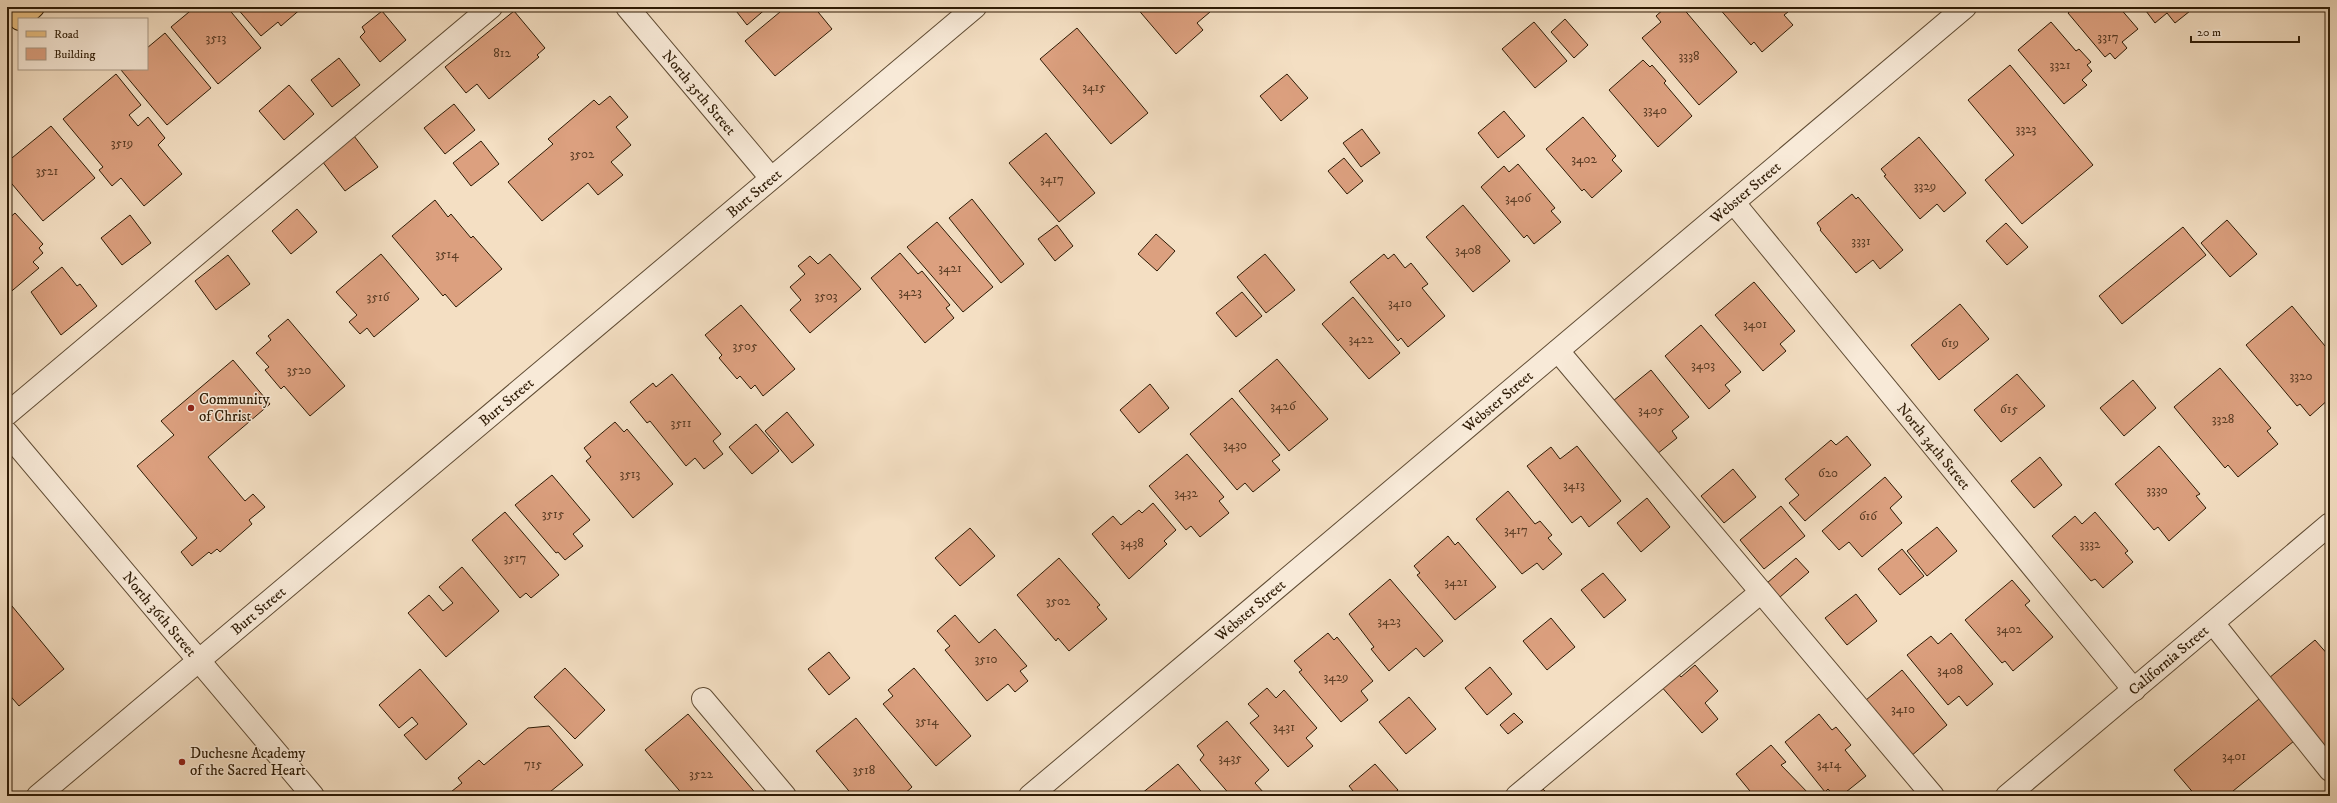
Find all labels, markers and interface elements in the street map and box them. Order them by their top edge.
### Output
legend [18,18,148,70]
scale bar [2191,18,2299,44]
text: 20 m [2197,25,2221,40]
text: Road [54,27,79,42]
house number: 3317 [2097,29,2119,45]
house number: 3513 [206,30,227,46]
house number: 812 [493,45,511,61]
text: Building [54,47,95,62]
street label: North 35th Street [658,47,740,140]
house number: 3338 [1678,48,1700,64]
house number: 3321 [2050,57,2071,73]
house number: 3415 [1082,79,1106,95]
house number: 3340 [1643,102,1667,118]
house number: 3323 [2016,121,2037,137]
house number: 3519 [111,135,133,151]
house number: 3502 [570,146,595,162]
house number: 3402 [1571,151,1597,167]
street label: Webster Street [1706,157,1785,229]
house number: 3521 [36,163,58,179]
street label: Burt Street [723,165,786,222]
house number: 3417 [1040,171,1064,187]
house number: 3329 [1914,178,1936,194]
house number: 3406 [1505,190,1532,206]
house number: 3331 [1851,233,1871,249]
house number: 3408 [1455,242,1481,258]
house number: 3514 [435,246,459,262]
house number: 3421 [938,260,962,276]
house number: 3423 [898,284,922,300]
house number: 3503 [814,288,838,304]
house number: 3516 [367,289,391,305]
house number: 3410 [1388,295,1412,311]
house number: 3401 [1743,316,1767,332]
house number: 3422 [1348,331,1374,347]
house number: 619 [1941,335,1959,351]
house number: 3505 [733,338,758,354]
house number: 3403 [1691,357,1715,373]
house number: 3520 [287,362,311,378]
street label: Webster Street [1458,366,1537,438]
house number: 3320 [2289,368,2313,384]
street label: Burt Street [475,374,538,431]
place label: Community of Christ [199,390,270,426]
house number: 3426 [1270,398,1297,414]
street label: North 34th Street [1892,400,1975,494]
house number: 615 [2000,401,2018,417]
house number: 3405 [1638,402,1664,418]
marker: Community of Christ [186,403,196,413]
house number: 3328 [2212,411,2234,427]
house number: 3511 [671,415,692,431]
house number: 3430 [1223,437,1247,453]
house number: 620 [1818,465,1838,481]
house number: 3513 [620,466,641,482]
house number: 3413 [1563,477,1585,493]
house number: 3330 [2146,482,2168,498]
house number: 3432 [1174,485,1198,501]
house number: 3515 [542,506,565,522]
house number: 616 [1859,508,1878,524]
house number: 3417 [1504,522,1528,538]
house number: 3438 [1120,535,1144,551]
house number: 3332 [2080,536,2101,552]
house number: 3517 [504,550,527,566]
street label: North 36th Street [118,568,201,661]
house number: 3421 [1444,574,1468,590]
street label: Webster Street [1210,575,1290,646]
street label: Burt Street [227,582,290,639]
house number: 3502 [1046,593,1071,609]
house number: 3423 [1377,613,1401,629]
house number: 3402 [1996,621,2022,637]
street label: California Street [2125,621,2213,700]
house number: 3510 [974,651,998,667]
house number: 3408 [1937,662,1963,678]
house number: 3429 [1323,669,1349,685]
house number: 3410 [1891,701,1915,717]
house number: 3514 [915,713,939,729]
house number: 3431 [1273,719,1295,735]
place label: Duchesne Academy of the Sacred Heart [190,744,306,780]
house number: 3401 [2222,748,2246,764]
house number: 3435 [1218,750,1242,766]
house number: 715 [524,756,543,772]
house number: 3414 [1817,756,1842,772]
marker: Duchesne Academy of the Sacred Heart [177,757,187,767]
house number: 3518 [853,762,875,778]
house number: 3522 [689,766,714,782]

